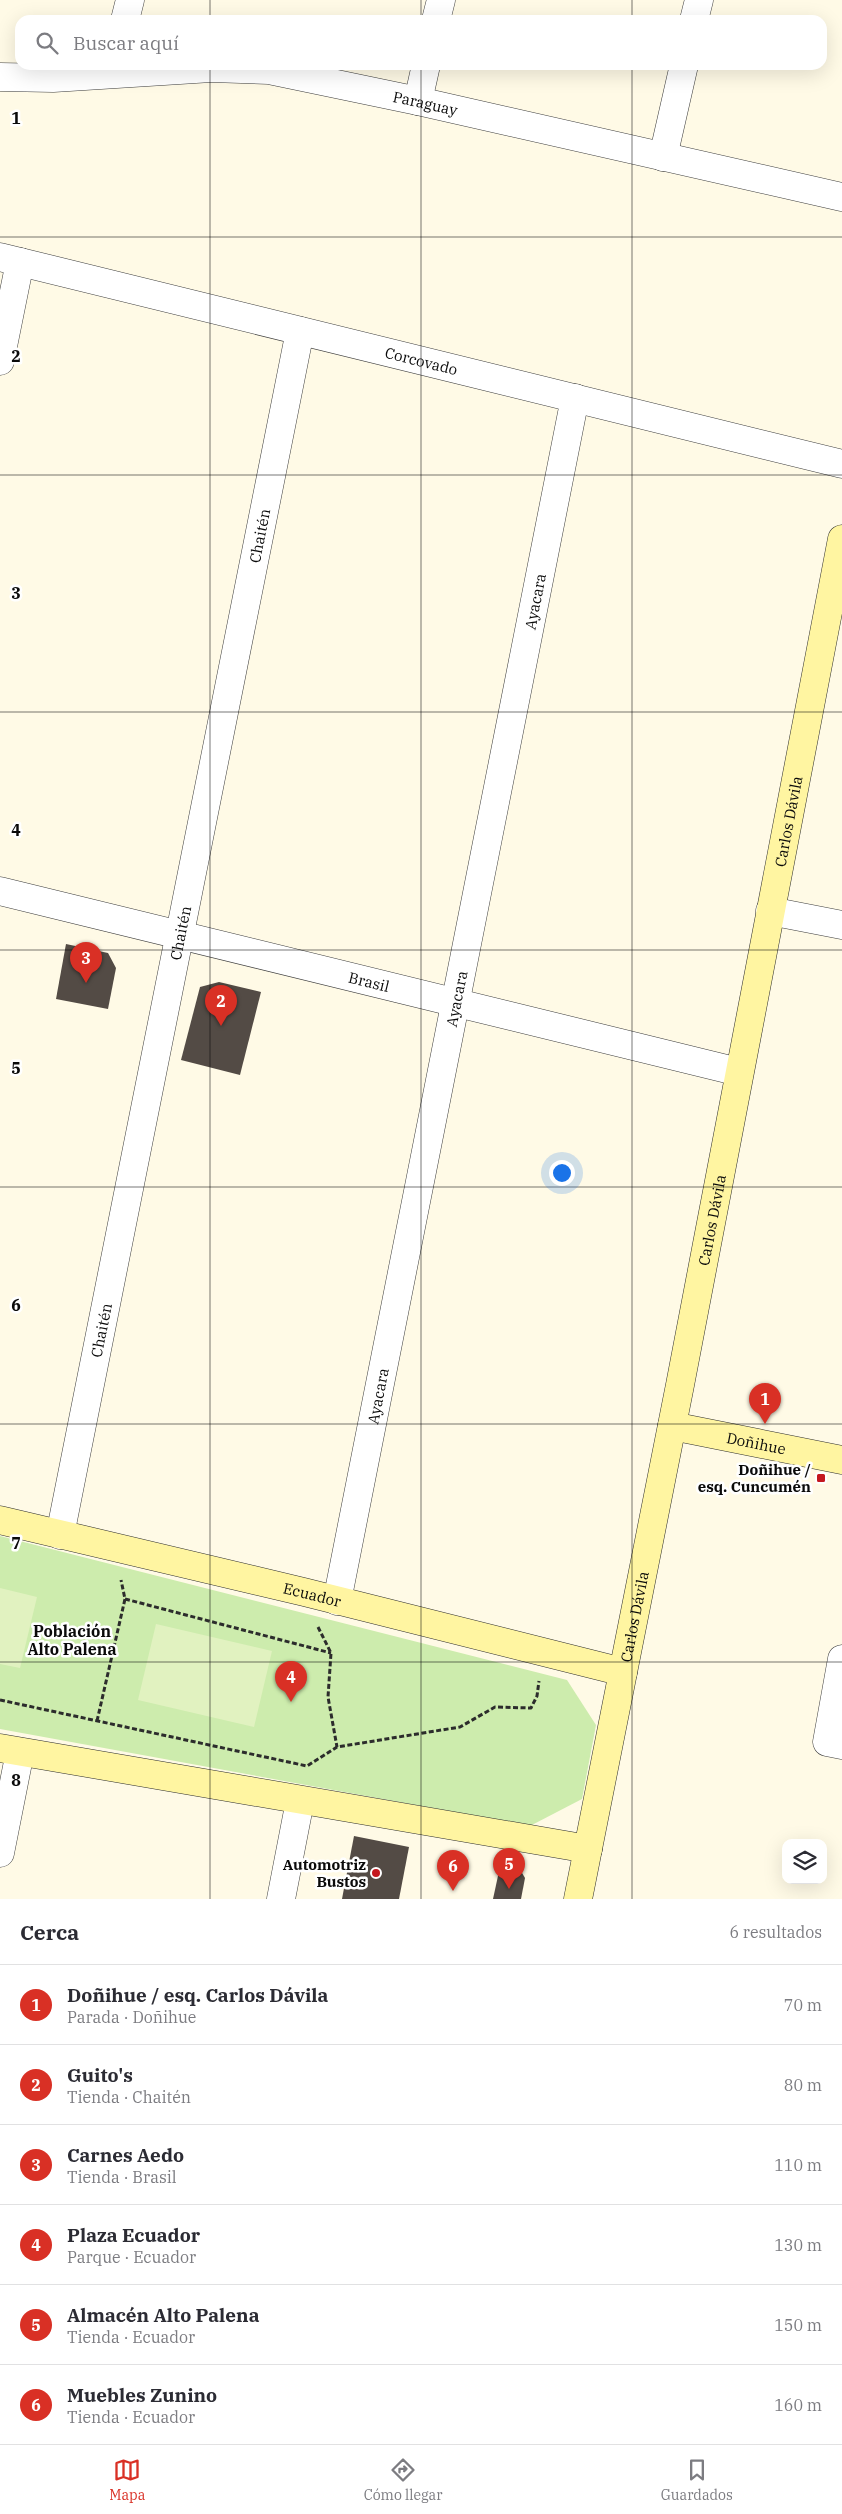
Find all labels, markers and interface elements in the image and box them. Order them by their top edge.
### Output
search box [15,15,827,70]
icon: search [33,29,61,57]
text: Buscar aquí [73,31,179,55]
street label: Paraguay [391,87,459,119]
text: 1 [11,108,21,128]
street label: Corcovado [383,343,460,379]
text: 2 [11,346,21,366]
street label: Chaitén [245,506,274,564]
street label: Ayacara [520,572,550,631]
text: 3 [11,583,21,603]
street label: Carlos Dávila [770,774,806,868]
text: 4 [11,820,21,840]
street label: Chaitén [165,904,195,962]
pin: 3 [70,942,102,983]
street label: Brasil [347,967,392,996]
street label: Ayacara [441,969,471,1028]
pin: 2 [205,985,237,1026]
text: 5 [11,1058,21,1078]
your location [549,1160,575,1186]
street label: Carlos Dávila [694,1173,730,1267]
text: 6 [11,1295,21,1315]
street label: Chaitén [86,1301,116,1359]
street label: Ayacara [363,1366,392,1426]
pin: 1 [749,1383,781,1424]
street label: Doñihue [725,1428,788,1458]
place label: Doñihue / esq. Cuncumén [698,1460,811,1496]
marker: Doñihue / esq. Cuncumén [815,1472,827,1484]
text: 7 [11,1533,21,1553]
street label: Carlos Dávila [616,1569,652,1664]
street label: Ecuador [281,1578,344,1611]
district label: Población Alto Palena [27,1621,117,1659]
pin: 4 [275,1661,307,1702]
text: 8 [11,1770,21,1790]
map controls [782,1839,827,1884]
button: layers [782,1839,827,1884]
pin: 5 [493,1848,525,1889]
pin: 6 [437,1850,469,1891]
place label: Automotriz Bustos [283,1855,366,1891]
marker: Automotriz Bustos [370,1867,382,1879]
text: Cerca [20,1918,79,1946]
text: 6 resultados [730,1922,822,1942]
text: Doñihue / esq. Carlos Dávila [67,1983,328,2007]
text: 1 [31,1995,41,2015]
text: 70 m [784,1995,822,2015]
text: Parada · Doñihue [67,2007,196,2027]
text: Guito's [67,2063,133,2087]
text: 2 [31,2075,41,2095]
text: 80 m [784,2075,822,2095]
text: Tienda · Chaitén [67,2087,191,2107]
text: Carnes Aedo [67,2143,184,2167]
text: 3 [31,2155,41,2175]
text: 110 m [774,2155,822,2175]
text: Tienda · Brasil [67,2167,177,2187]
text: Plaza Ecuador [67,2223,200,2247]
text: 4 [31,2235,41,2255]
text: 130 m [774,2235,822,2255]
text: Parque · Ecuador [67,2247,196,2267]
text: Almacén Alto Palena [67,2303,260,2327]
text: 5 [31,2315,41,2335]
text: 150 m [774,2315,822,2335]
text: Tienda · Ecuador [67,2327,195,2347]
text: Muebles Zunino [67,2383,217,2407]
text: 6 [31,2395,41,2415]
text: 160 m [774,2395,822,2415]
text: Tienda · Ecuador [67,2407,195,2427]
tab: Mapa [109,2456,145,2504]
tab: Cómo llegar [364,2456,442,2504]
tab: Guardados [661,2456,733,2504]

